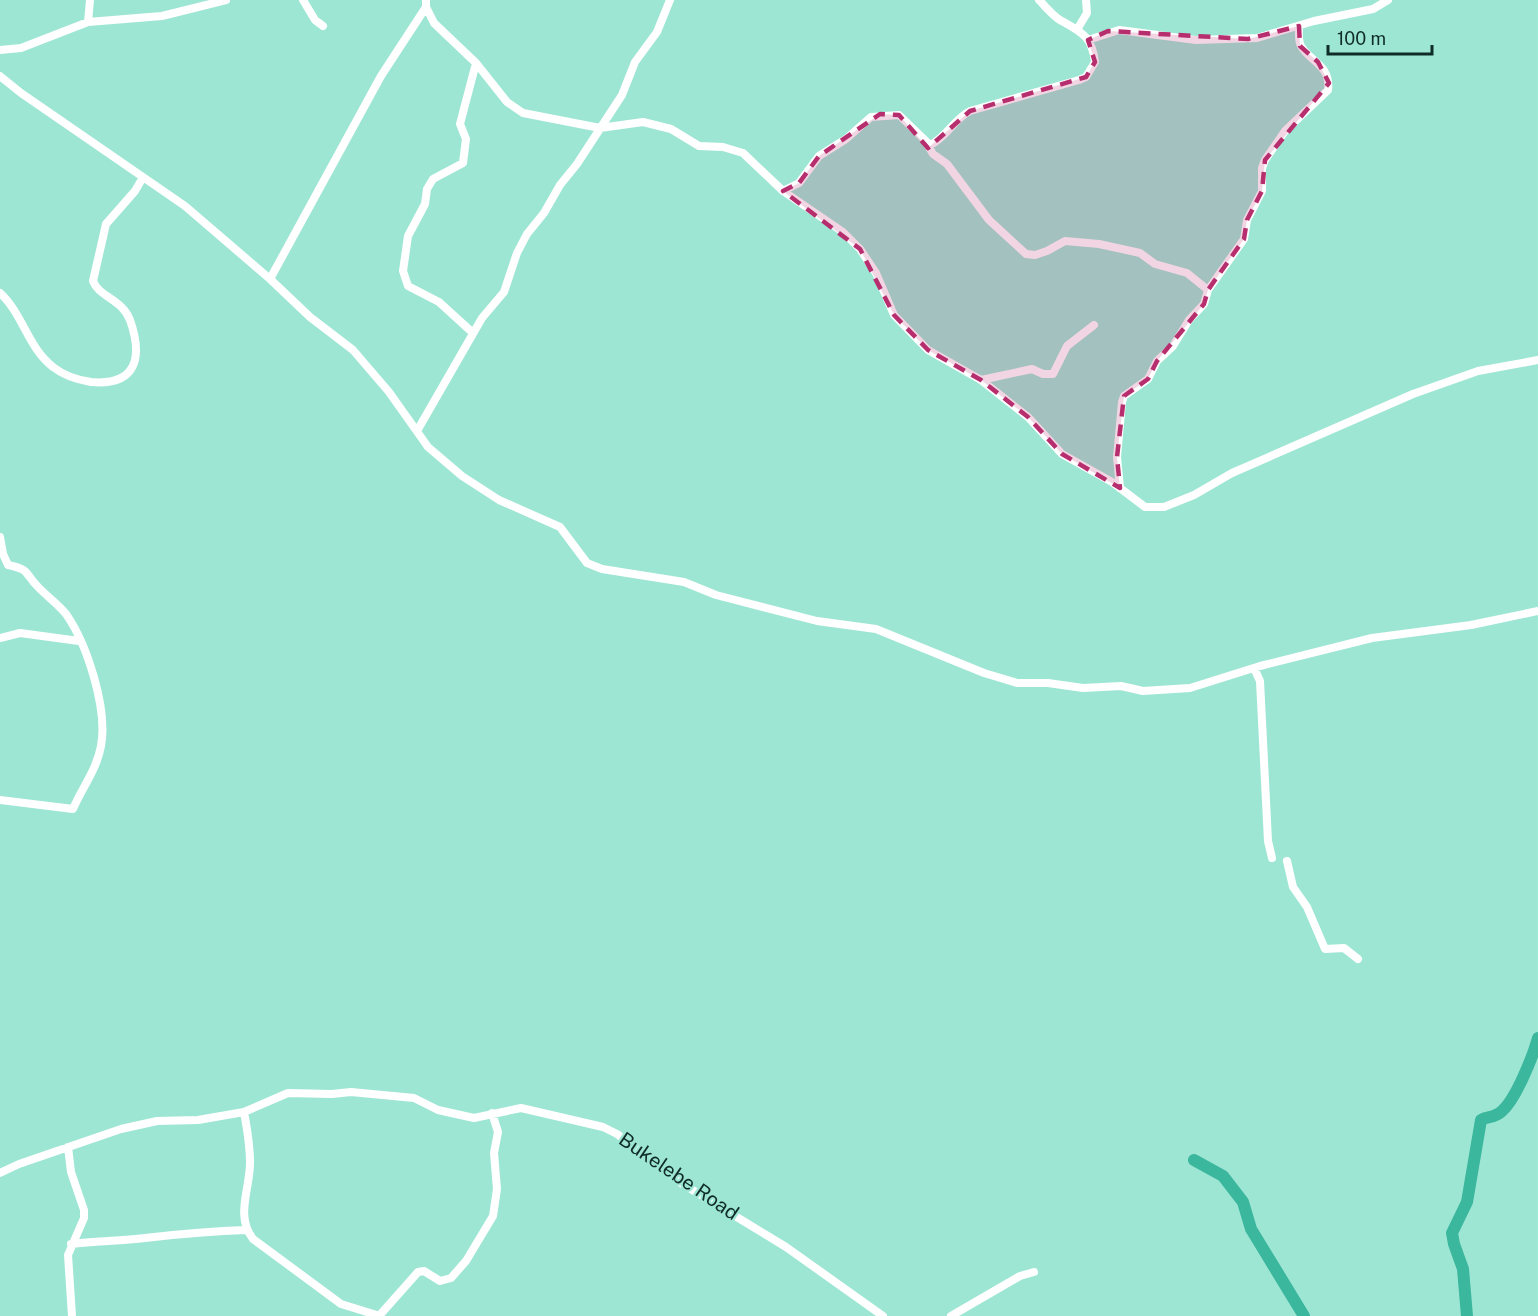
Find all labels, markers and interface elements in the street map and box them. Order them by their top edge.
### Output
scale bar [1328,18,1432,56]
text: 100 m [1337,28,1386,49]
street label: Bukelebe Road [614,1127,744,1225]

